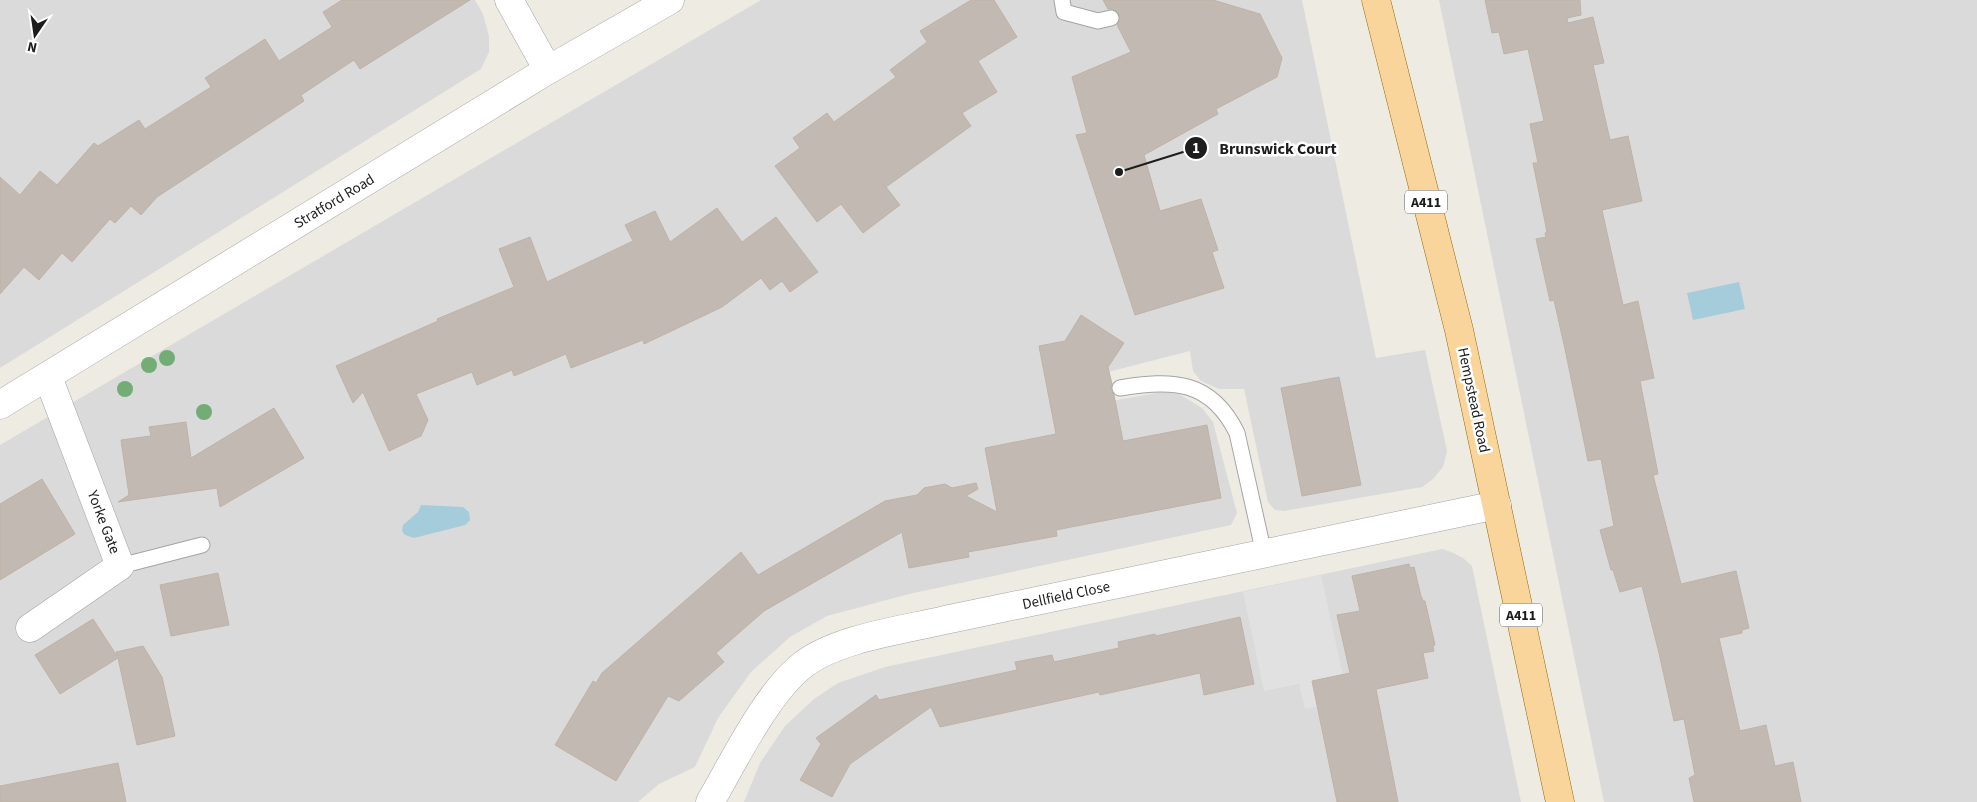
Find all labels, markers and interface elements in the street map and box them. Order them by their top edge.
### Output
north arrow [10,10,60,60]
text: N [26,36,39,57]
callout: Brunswick Court [1184,133,1346,164]
text: 1 [1192,138,1200,159]
text: Brunswick Court [1219,138,1337,160]
street label: Stratford Road [290,169,379,234]
road number: A411 [1405,190,1447,213]
street label: Hempstead Road [1452,346,1495,455]
street label: Yorke Gate [81,486,125,557]
street label: Dellfield Close [1020,576,1112,615]
road number: A411 [1500,604,1542,626]

